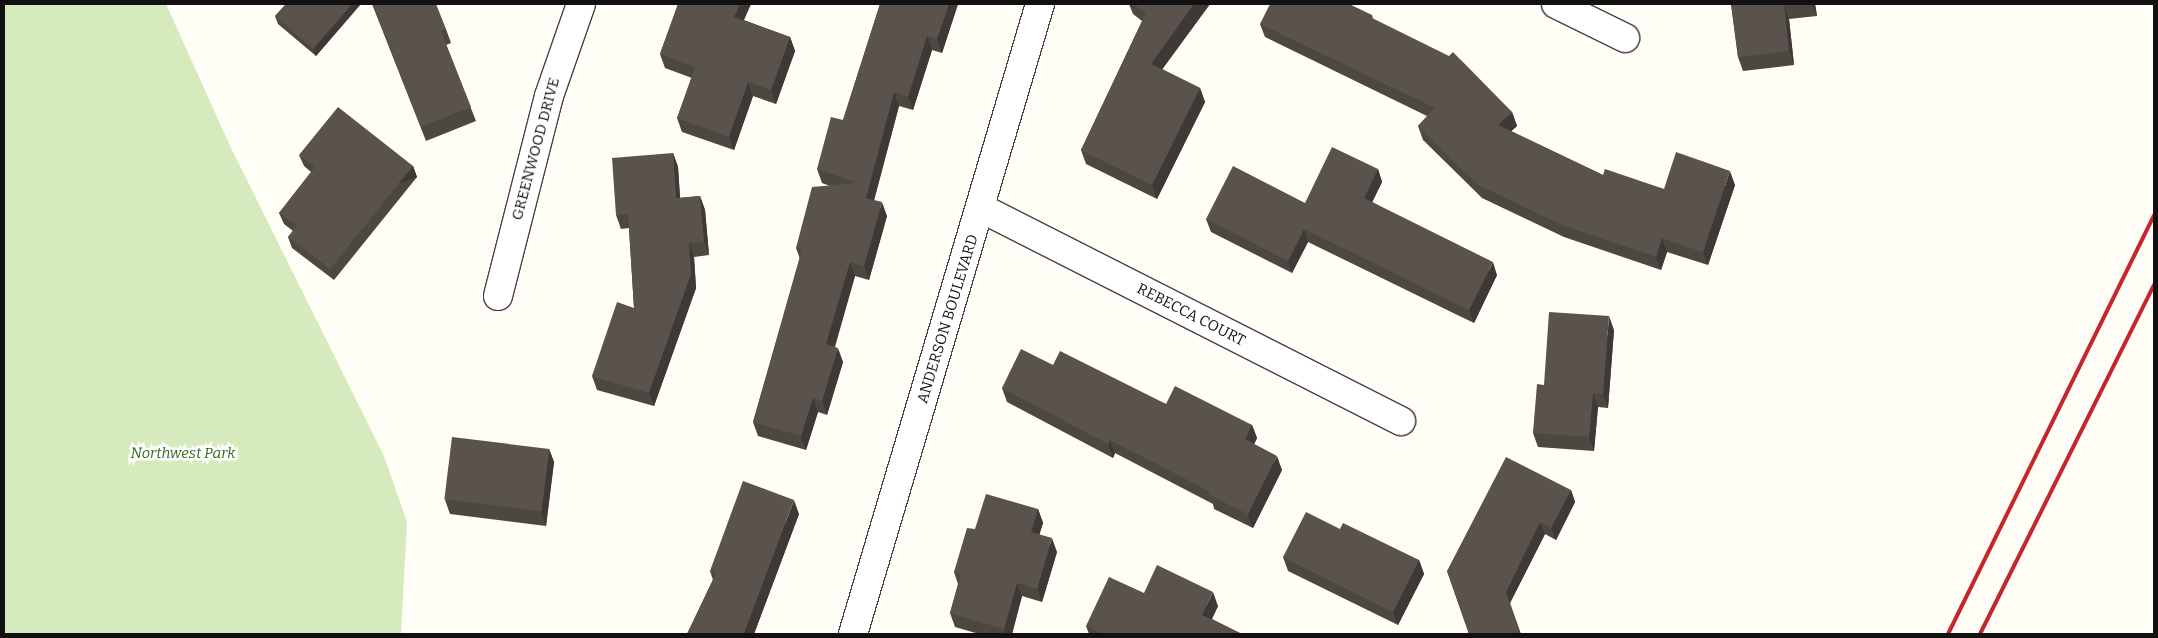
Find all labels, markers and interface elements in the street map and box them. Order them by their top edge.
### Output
street label: GREENWOOD DRIVE [508,76,564,222]
street label: ANDERSON BOULEVARD [914,232,982,406]
street label: REBECCA COURT [1134,280,1248,350]
park label: Northwest Park [131,445,235,463]

